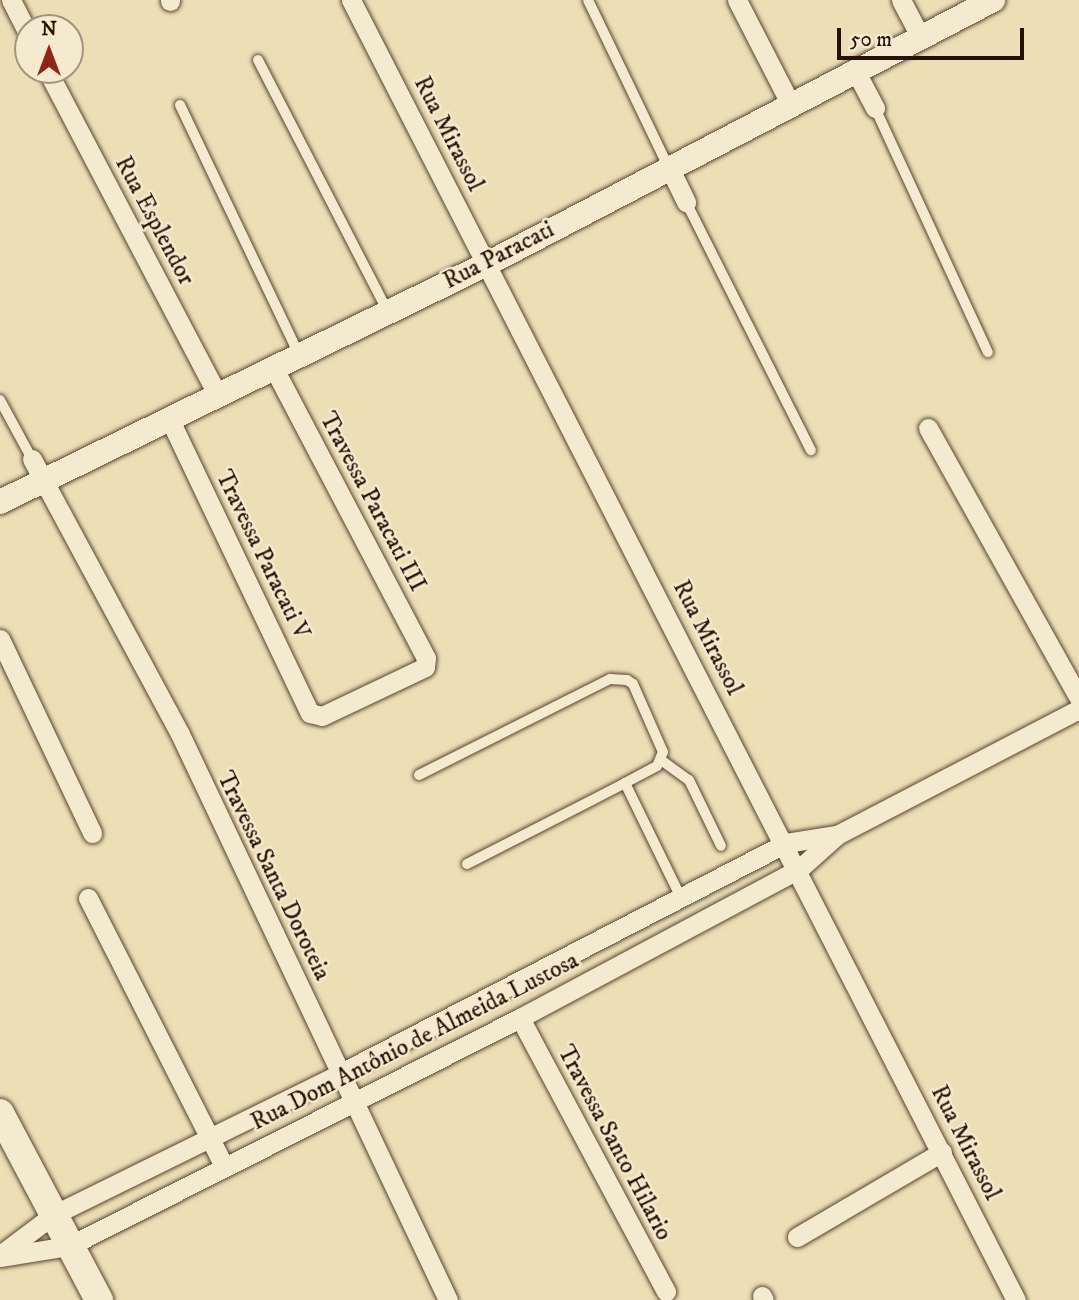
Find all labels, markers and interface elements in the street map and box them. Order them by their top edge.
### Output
north arrow [14,14,84,84]
scale bar [841,14,1028,58]
text: N [41,18,57,41]
text: 50 m [850,27,892,53]
street label: Rua Mirassol [407,72,489,196]
street label: Rua Esplendor [108,152,200,290]
street label: Rua Paracati [439,216,559,296]
street label: Travessa Paracati III [313,407,431,597]
street label: Travessa Paracati V [209,466,315,644]
street label: Rua Mirassol [666,576,748,700]
street label: Travessa Santa Doroteia [210,767,336,985]
street label: Rua Dom Antônio de Almeida Lustosa [246,947,584,1137]
street label: Travessa Santo Hilario [550,1041,678,1245]
street label: Rua Mirassol [924,1081,1006,1205]

